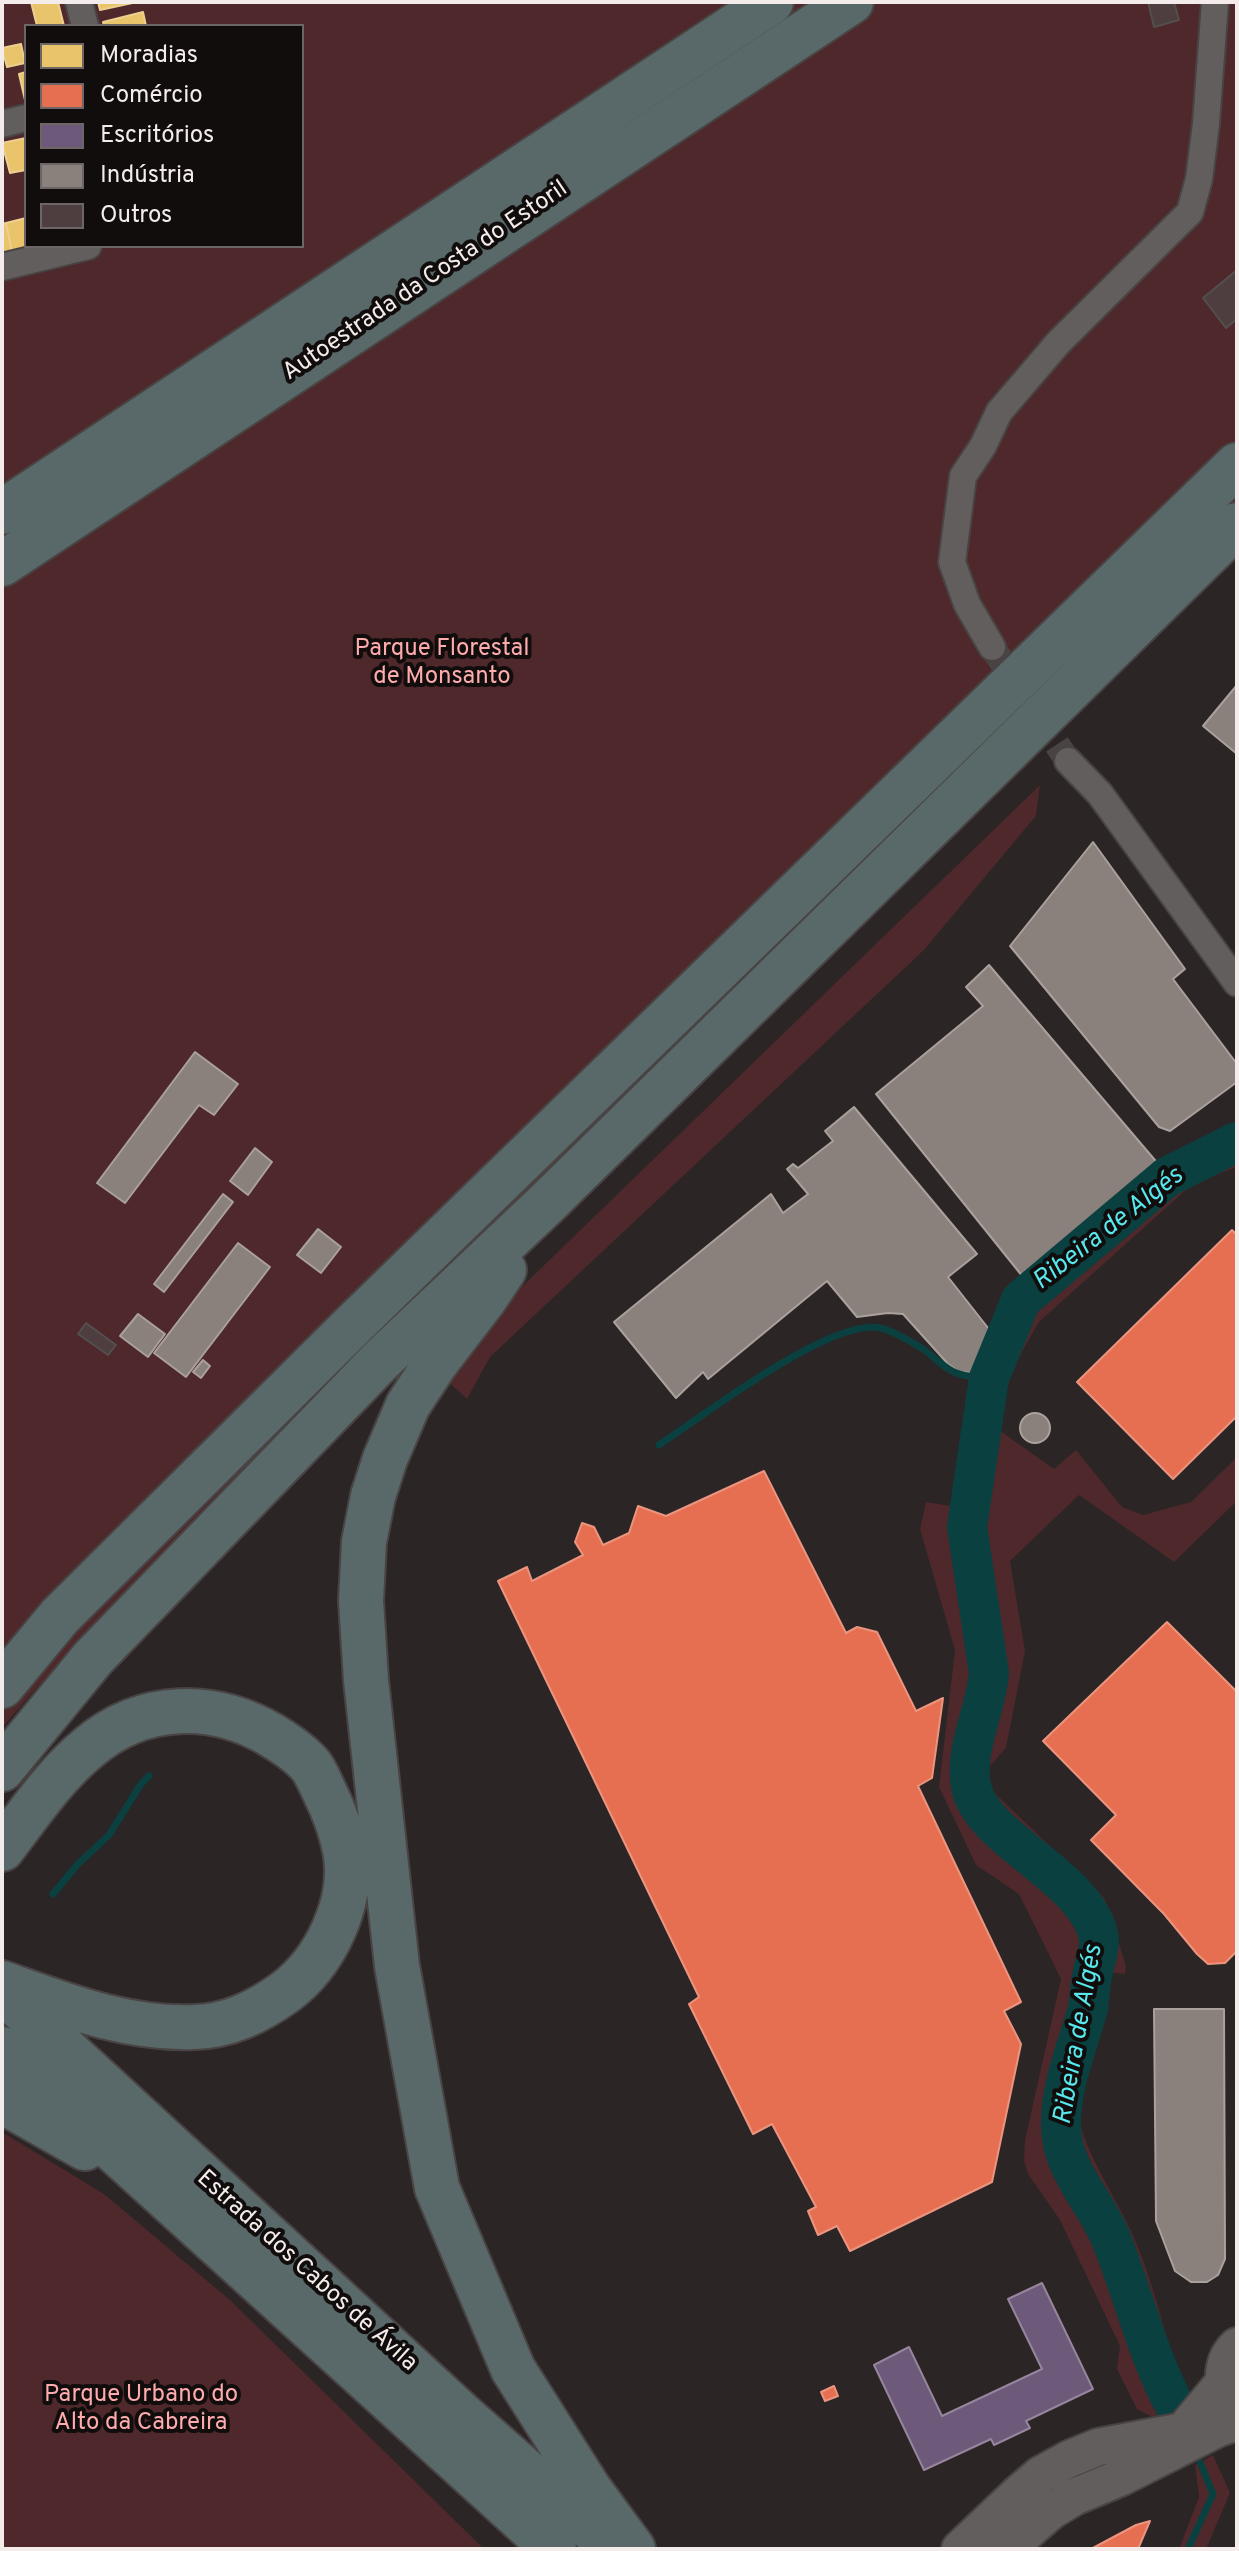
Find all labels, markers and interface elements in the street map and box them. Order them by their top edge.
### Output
legend [24,24,304,248]
text: Moradias [100,41,198,71]
text: Comércio [100,81,203,111]
text: Escritórios [100,121,214,151]
text: Indústria [100,161,195,191]
street label: Autoestrada da Costa do Estoril [278,176,574,388]
text: Outros [100,201,172,231]
park label: Parque Florestal de Monsanto [355,636,529,692]
water label: Ribeira de Algés [1028,1162,1190,1298]
water label: Ribeira de Algés [1049,1943,1111,2127]
street label: Estrada dos Cabos de Ávila [190,2165,422,2379]
park label: Parque Urbano do Alto da Cabreira [44,2382,238,2438]

